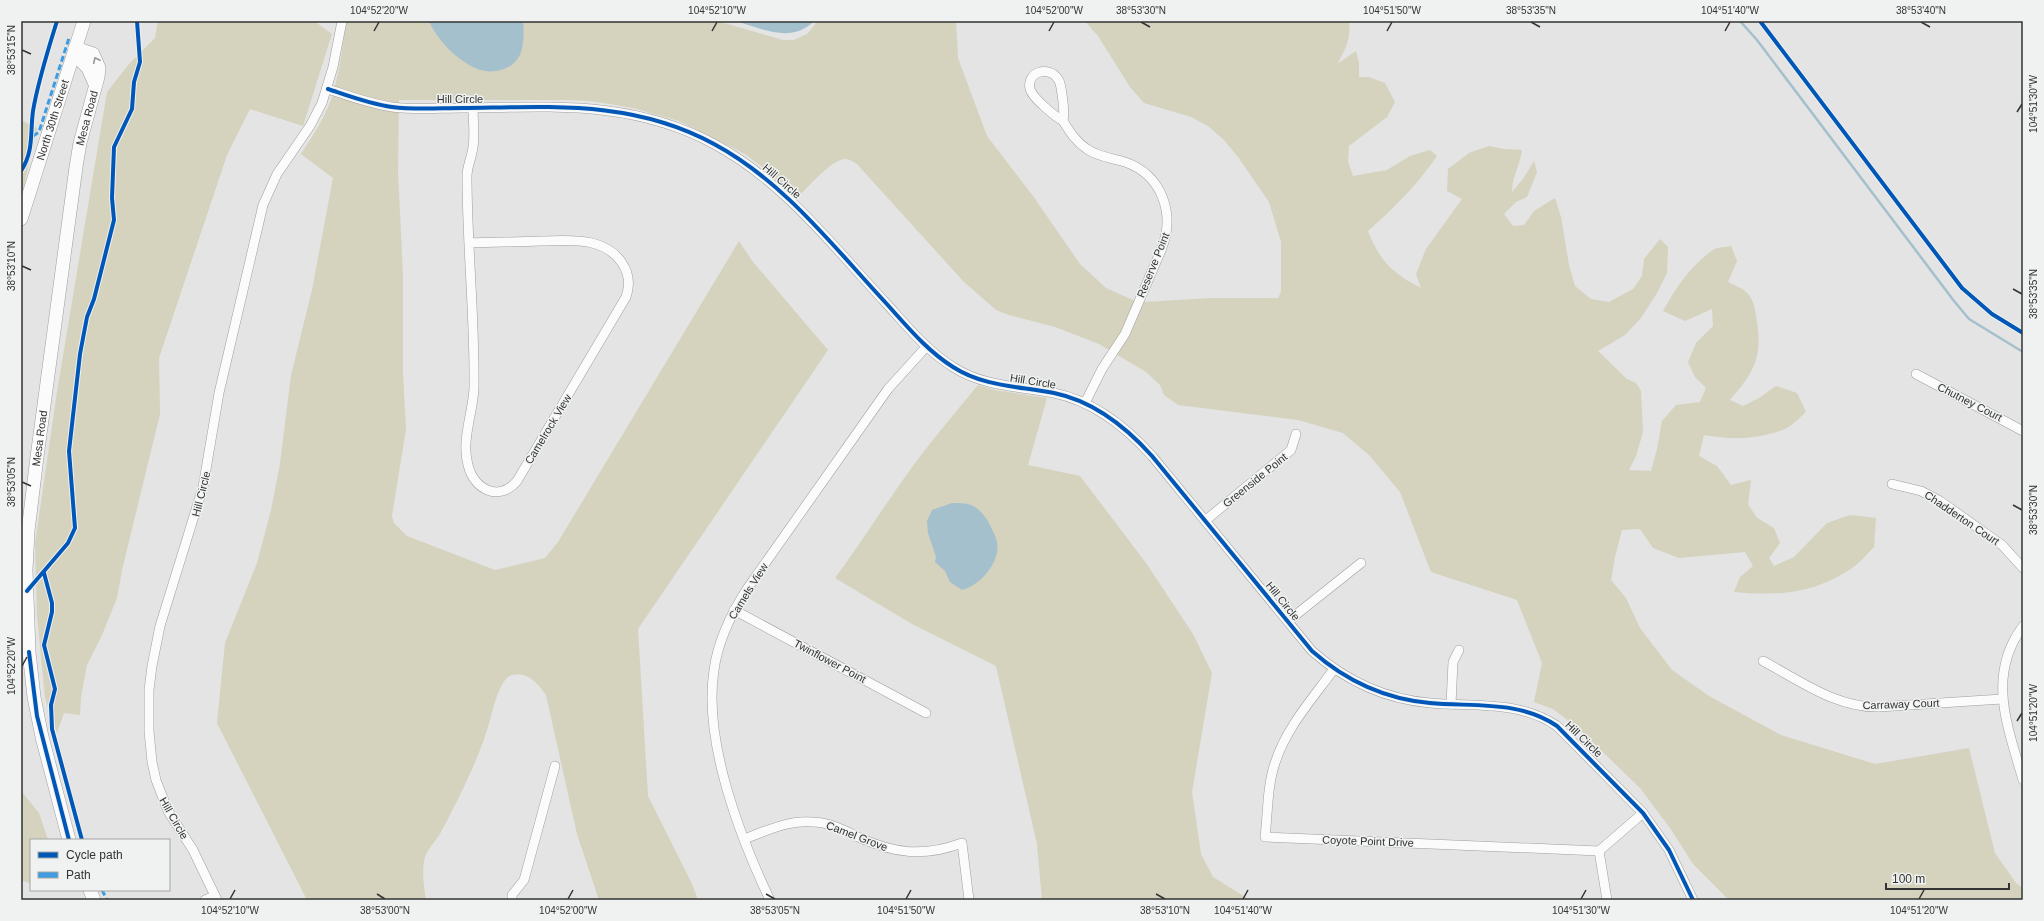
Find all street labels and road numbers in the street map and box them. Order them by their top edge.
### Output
street label: North 30th Street [34,78,71,162]
street label: Mesa Road [74,89,100,147]
street label: Hill Circle [437,93,483,105]
street label: Hill Circle [761,161,803,201]
street label: Reserve Point [1134,231,1172,299]
street label: Hill Circle [1009,371,1057,391]
street label: Chutney Court [1936,381,2004,423]
street label: Camelrock View [522,392,574,466]
street label: Mesa Road [30,410,49,467]
street label: Greenside Point [1221,451,1289,509]
street label: Hill Circle [190,470,212,518]
street label: Chadderton Court [1922,489,2002,547]
street label: Camels View [726,561,770,621]
street label: Hill Circle [1264,579,1302,623]
street label: Twinflower Point [792,637,868,685]
street label: Carraway Court [1862,697,1940,711]
street label: Hill Circle [1563,719,1605,759]
street label: Hill Circle [157,795,191,841]
street label: Camel Grove [825,819,889,853]
street label: Coyote Point Drive [1322,833,1414,849]

